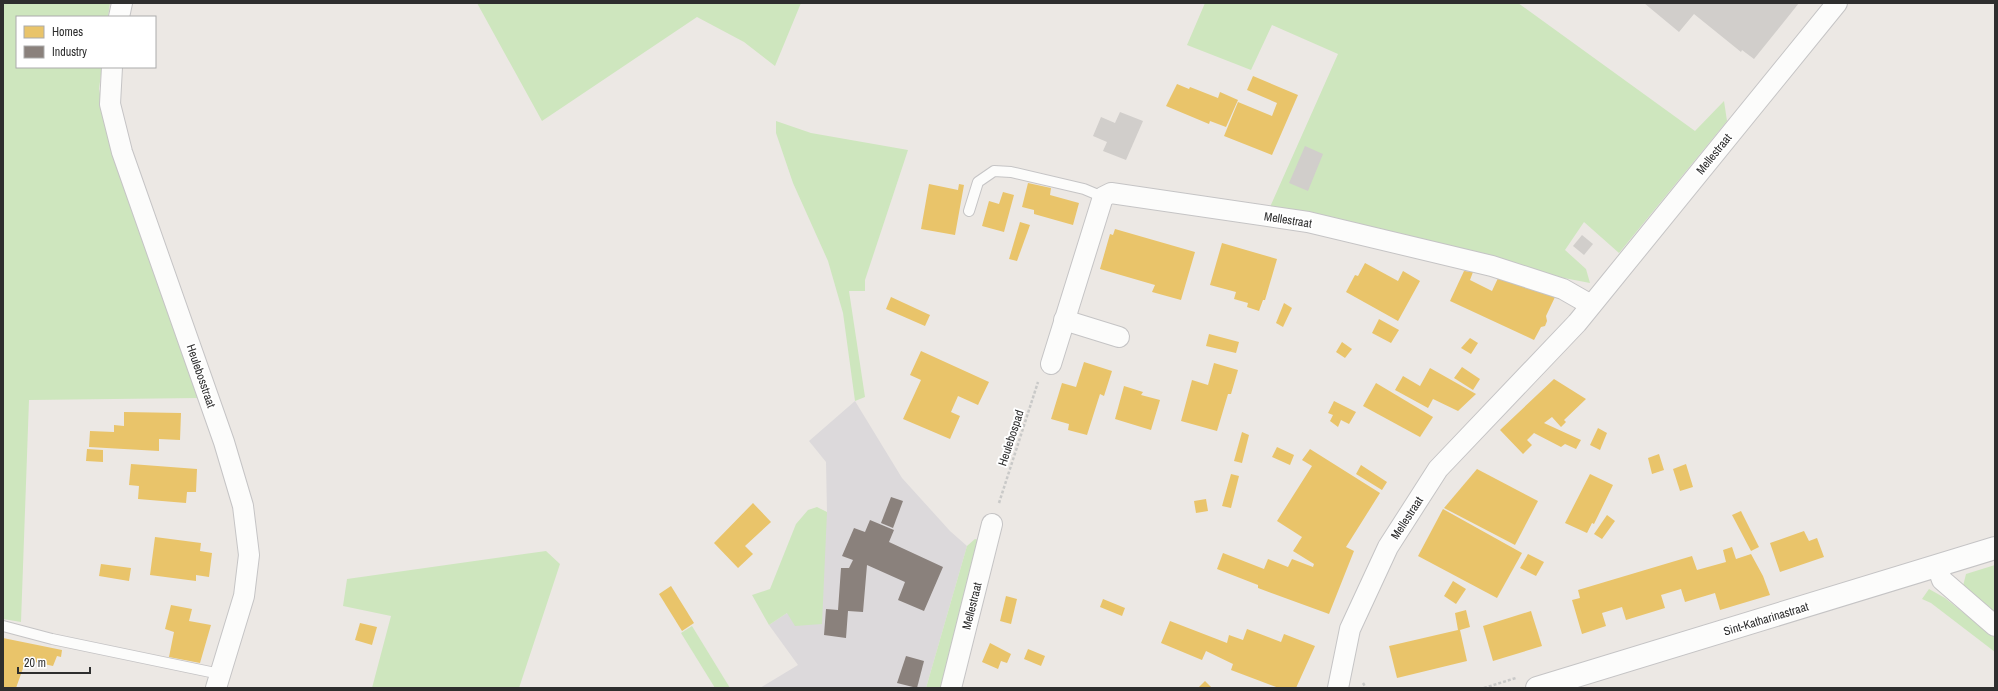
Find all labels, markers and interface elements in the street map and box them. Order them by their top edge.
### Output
legend [16,16,156,68]
text: Homes [52,24,83,40]
text: Industry [52,44,87,60]
street label: Mellestraat [1693,130,1736,178]
street label: Mellestraat [1263,208,1313,232]
street label: Heulebosstraat [183,342,219,410]
street label: Heulebospad [994,408,1028,468]
street label: Mellestraat [1387,493,1427,543]
street label: Mellestraat [958,580,986,631]
street label: Sint-Katharinastraat [1722,598,1811,640]
scale bar [18,649,90,675]
text: 20 m [24,655,46,671]

